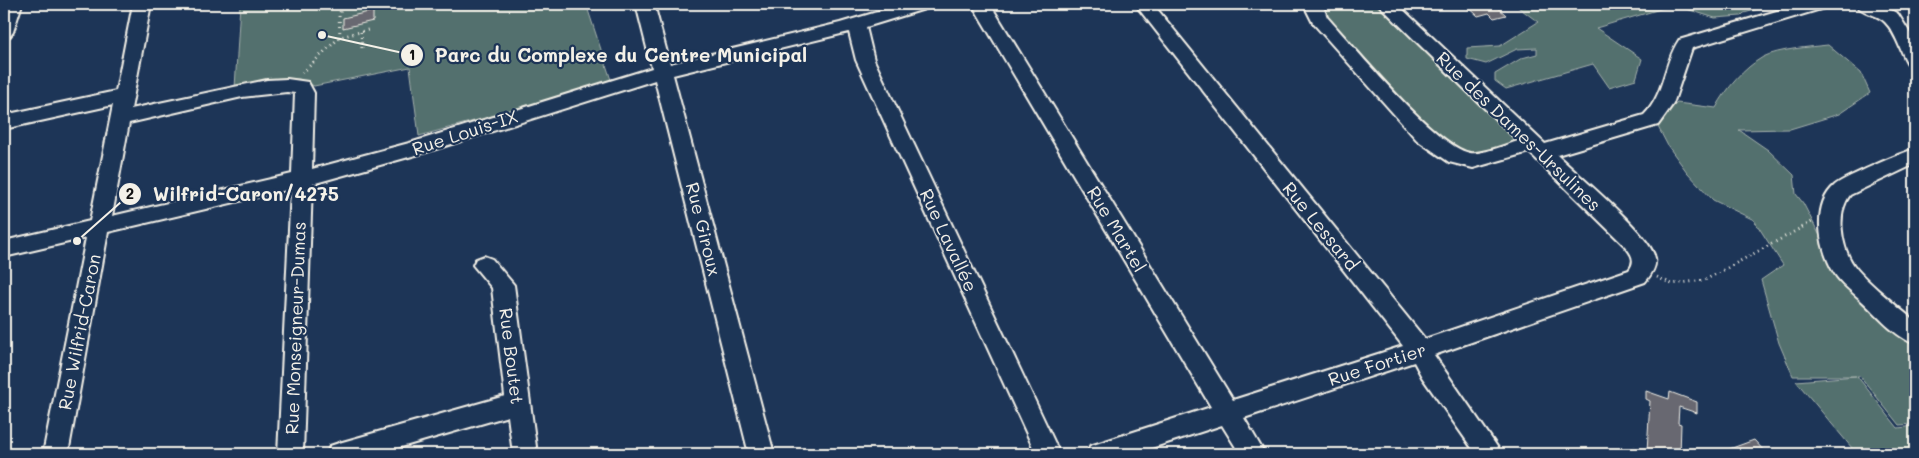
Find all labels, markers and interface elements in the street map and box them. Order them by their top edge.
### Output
callout: Parc du Complexe du Centre Municipal [399,38,817,72]
text: Parc du Complexe du Centre Municipal [435,42,807,67]
text: 1 [409,44,415,64]
street label: Rue des Dames-Ursulines [1431,46,1607,216]
street label: Rue Louis-IX [409,104,521,160]
street label: Rue Lessard [1278,176,1364,276]
callout: Wilfrid-Caron/4275 [118,177,348,211]
street label: Rue Giroux [681,180,727,278]
text: Wilfrid-Caron/4275 [153,181,339,206]
street label: Rue Martel [1082,181,1152,277]
text: 2 [126,183,134,203]
street label: Rue Lavallée [915,185,983,295]
street label: Rue Monseigneur-Dumas [279,221,311,435]
street label: Rue Wilfrid-Caron [52,252,106,412]
street label: Rue Boutet [494,306,530,406]
street label: Rue Fortier [1325,337,1429,391]

